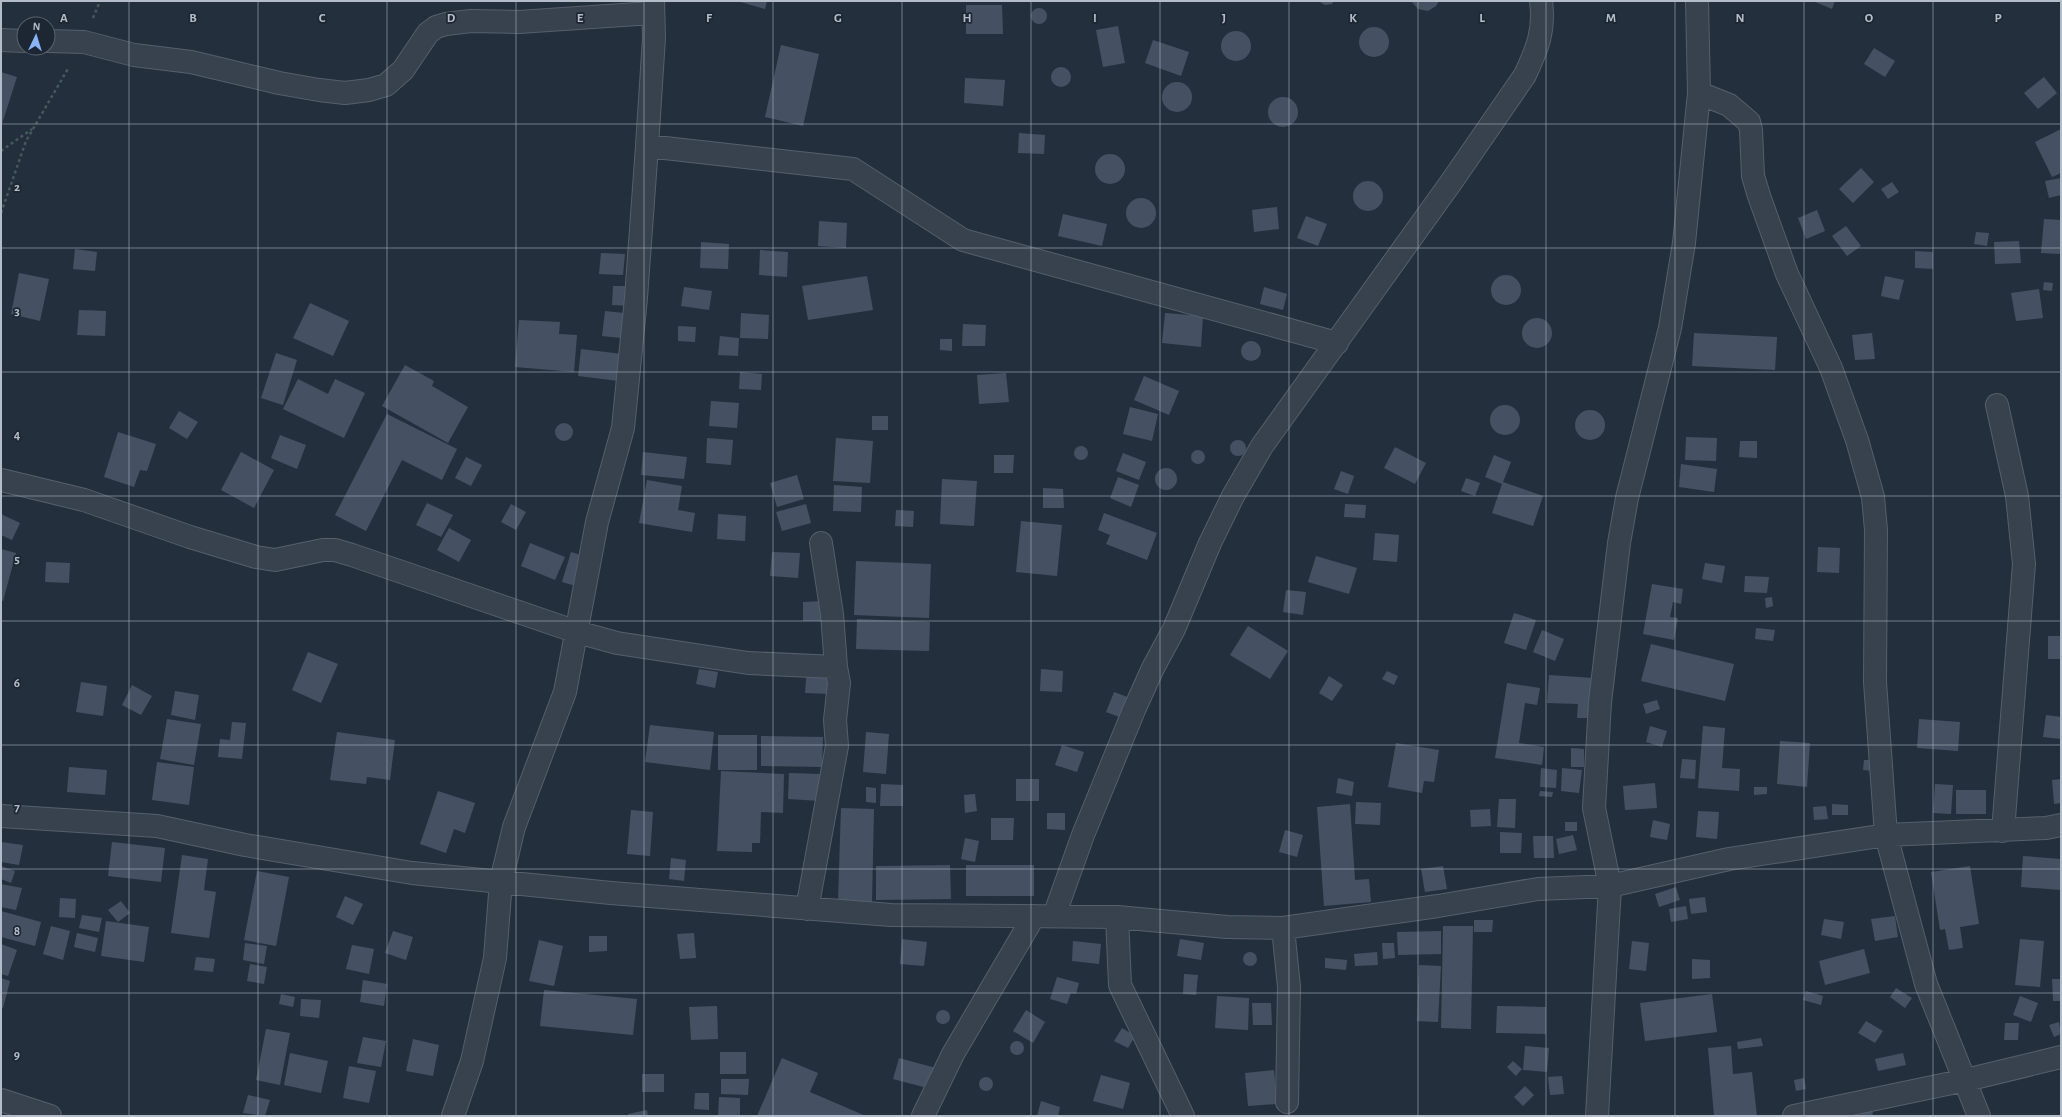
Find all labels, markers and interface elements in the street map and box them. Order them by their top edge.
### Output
text: A [60,12,68,25]
text: B [189,12,197,25]
text: C [319,12,326,25]
text: D [447,12,456,25]
text: E [577,12,584,25]
text: F [706,12,713,25]
text: G [834,12,842,25]
text: H [962,12,972,25]
text: I [1093,12,1097,25]
text: J [1222,12,1226,25]
text: K [1349,12,1357,25]
text: L [1479,12,1485,25]
text: M [1606,12,1616,25]
text: N [1735,12,1745,25]
text: O [1865,12,1874,25]
text: P [1994,12,2002,25]
north arrow [16,16,56,56]
text: N [32,21,41,32]
text: 2 [14,181,20,194]
text: 3 [14,305,20,318]
text: 4 [14,429,21,442]
text: 5 [14,553,20,566]
text: 6 [14,677,20,690]
text: 7 [14,801,20,814]
text: 8 [14,925,20,938]
text: 9 [14,1049,20,1062]

